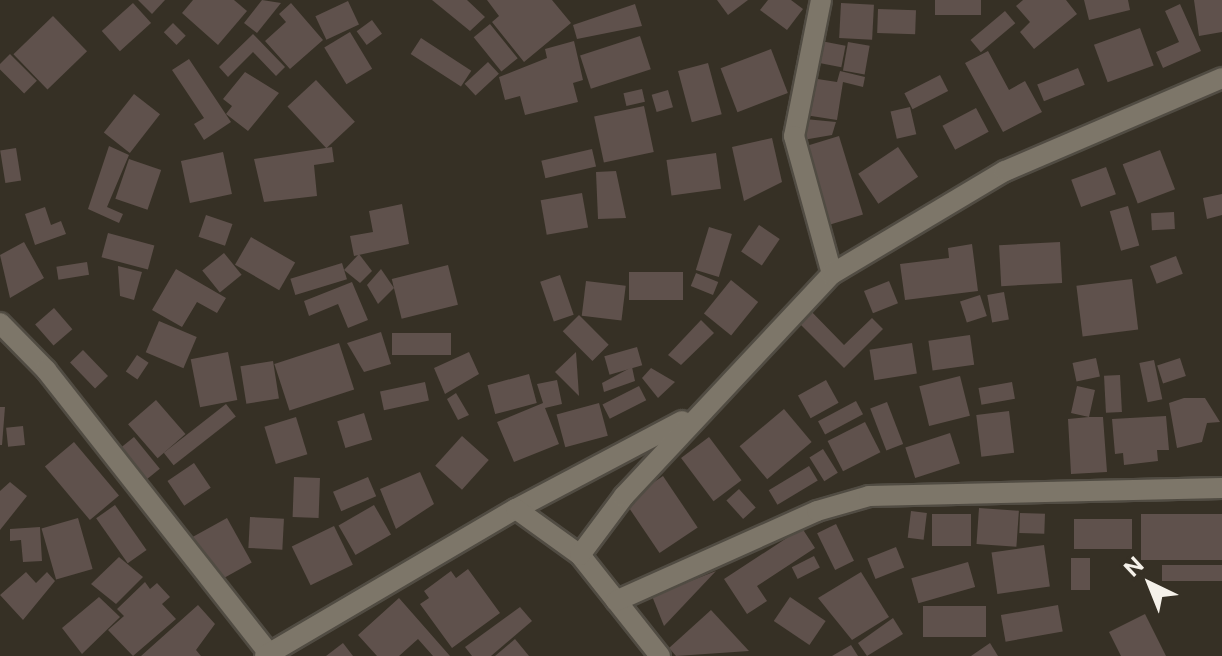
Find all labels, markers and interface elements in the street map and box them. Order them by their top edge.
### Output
north arrow [1110,544,1190,624]
text: N [1118,551,1149,582]

